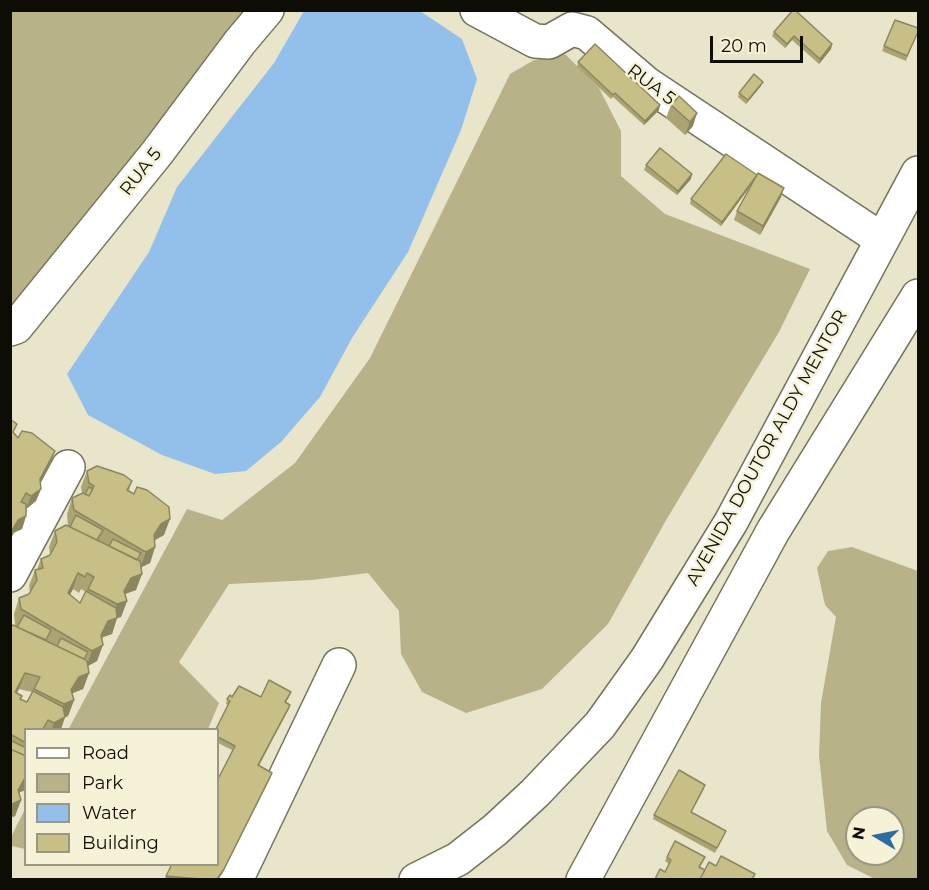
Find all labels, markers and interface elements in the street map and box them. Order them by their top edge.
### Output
scale bar [713,24,806,62]
text: 20 m [721,35,767,57]
street label: RUA 5 [623,60,679,110]
street label: RUA 5 [116,144,166,200]
street label: AVENIDA DOUTOR ALDY MENTOR [682,306,852,590]
legend [24,728,219,866]
text: Road [82,742,129,764]
text: Park [82,772,123,794]
text: Water [82,802,137,824]
north arrow [845,806,905,866]
text: N [848,825,869,841]
text: Building [82,832,159,854]

